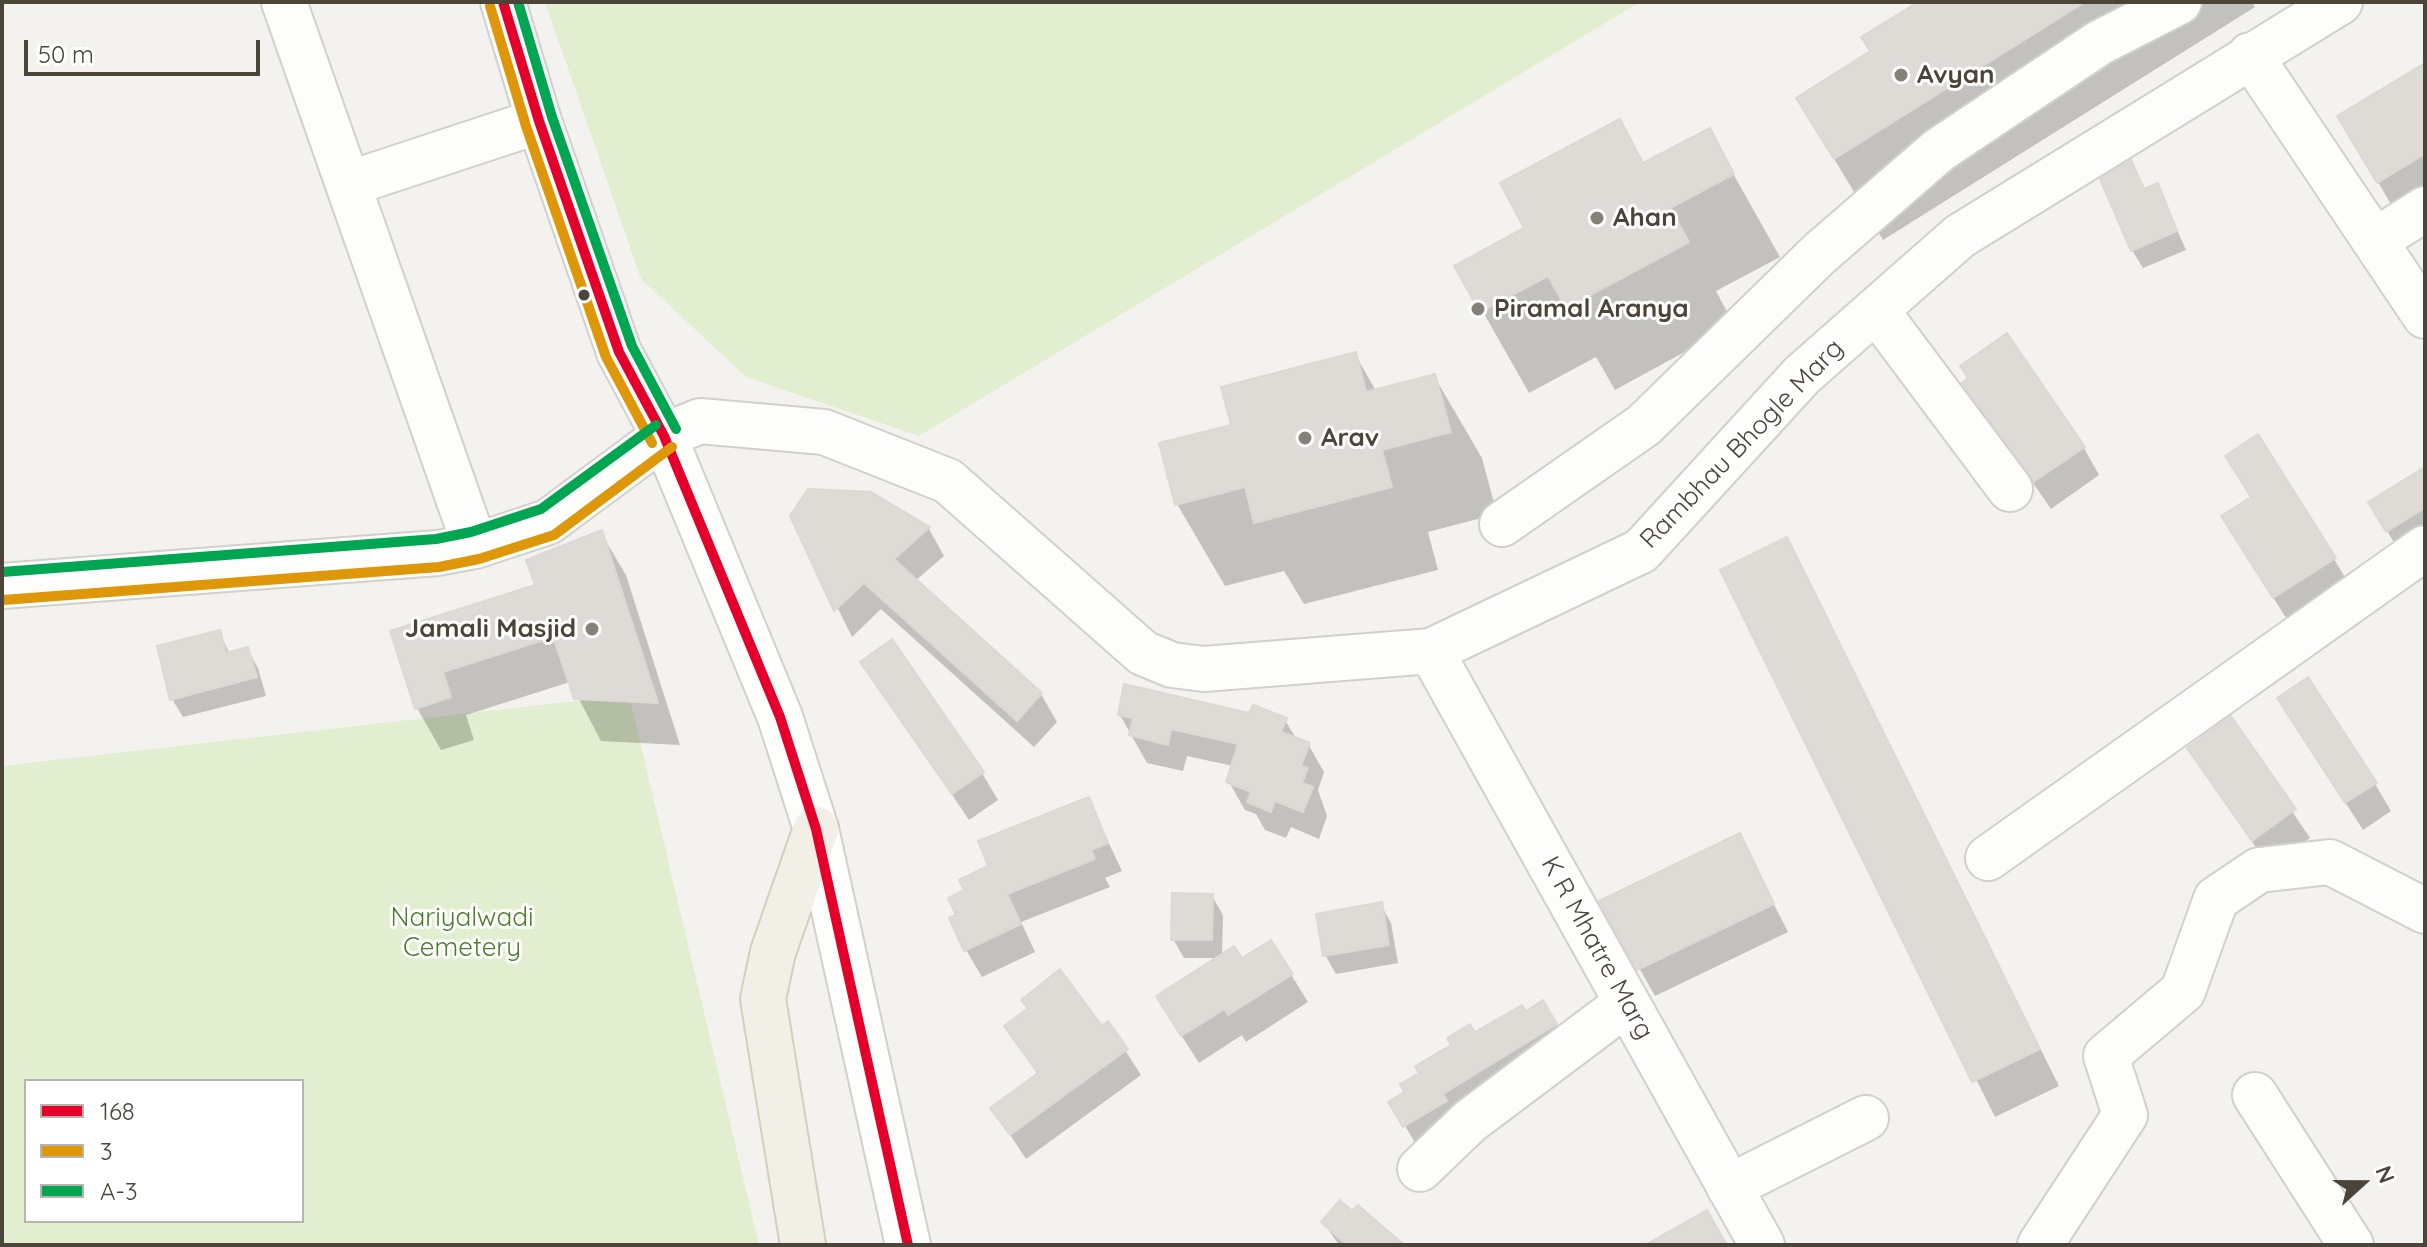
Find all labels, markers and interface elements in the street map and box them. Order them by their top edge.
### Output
scale bar [28,24,264,74]
text: 50 m [38,39,94,69]
place label: Avyan [1917,59,1995,91]
marker: Avyan [1892,66,1910,84]
place label: Ahan [1613,202,1677,234]
marker: Ahan [1588,209,1606,227]
unlabelled marker [576,287,592,303]
place label: Piramal Aranya [1494,293,1689,325]
marker: Piramal Aranya [1469,300,1487,318]
street label: Rambhau Bhogle Marg [1634,333,1850,555]
place label: Arav [1321,422,1379,454]
marker: Arav [1296,429,1314,447]
place label: Jamali Masjid [405,613,576,645]
marker: Jamali Masjid [583,620,601,638]
street label: K R Mhatre Marg [1534,851,1660,1045]
park label: Nariyalwadi Cemetery [390,902,534,964]
legend [24,1079,304,1223]
text: 168 [100,1096,135,1126]
text: 3 [100,1136,113,1166]
north arrow [2323,1143,2403,1223]
text: N [2369,1162,2401,1187]
text: A-3 [100,1176,137,1206]

